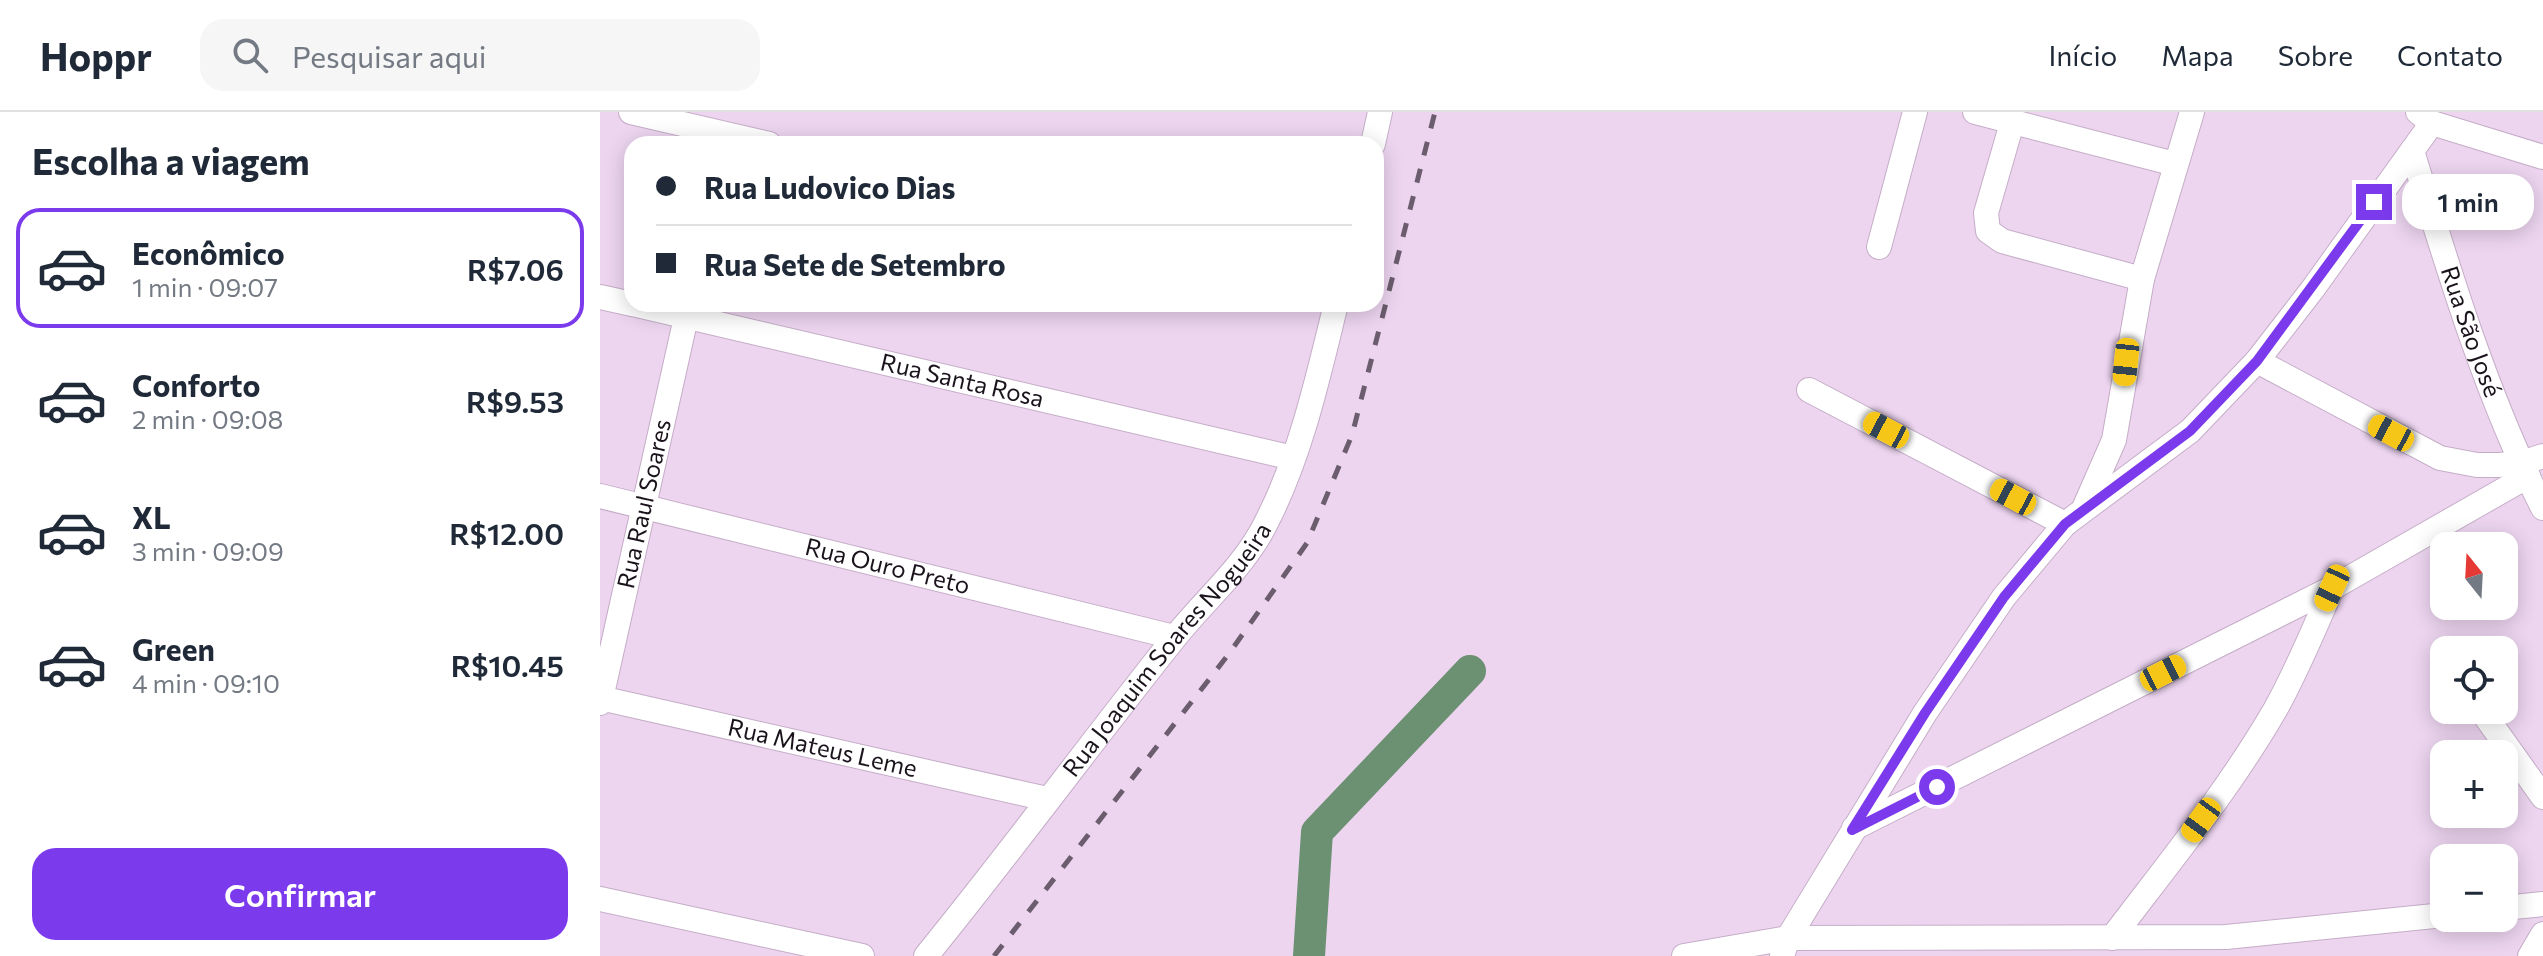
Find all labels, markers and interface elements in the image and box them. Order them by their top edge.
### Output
search box [200,19,760,91]
text: Hoppr [40,32,152,79]
icon: search [228,33,272,77]
text: Pesquisar aqui [292,37,486,74]
text: Início [2048,38,2117,72]
text: Mapa [2161,38,2234,72]
text: Sobre [2278,38,2353,72]
text: Contato [2397,38,2503,72]
text: Escolha a viagem [32,138,310,182]
text: Rua Ludovico Dias [704,168,955,205]
callout: 1 min [2402,174,2534,230]
route end [2356,184,2392,220]
text: 1 min [2437,186,2499,217]
icon: car [36,232,108,304]
text: Econômico [132,234,285,271]
text: Rua Sete de Setembro [704,245,1006,282]
text: R$7.06 [467,250,564,287]
street label: Rua São José [2436,262,2508,401]
text: 1 min · 09:07 [132,271,278,302]
car [2112,337,2140,387]
street label: Rua Santa Rosa [878,346,1047,412]
icon: car [36,364,108,436]
text: Conforto [132,366,260,403]
text: R$9.53 [466,382,564,419]
text: 2 min · 09:08 [132,403,283,434]
car [1859,408,1913,452]
car [2364,411,2418,455]
street label: Rua Raul Soares [610,416,676,591]
car [1986,475,2040,519]
icon: car [36,496,108,568]
text: XL [132,498,171,535]
text: R$12.00 [449,514,564,551]
street label: Rua Joaquim Soares Nogueira [1056,517,1276,782]
street label: Rua Ouro Preto [803,531,973,599]
north arrow [2430,532,2518,620]
map controls [2430,532,2518,932]
text: 3 min · 09:09 [132,535,284,566]
car [2311,561,2353,615]
icon: car [36,628,108,700]
text: Green [132,630,215,667]
button: locate [2430,636,2518,724]
text: R$10.45 [451,646,564,683]
car [2136,651,2190,695]
text: 4 min · 09:10 [132,667,280,698]
street label: Rua Mateus Leme [725,711,920,782]
button: + [2430,740,2518,828]
route start [1919,769,1955,805]
car [2177,794,2225,846]
button: − [2430,844,2518,932]
button: Confirmar [32,848,568,940]

